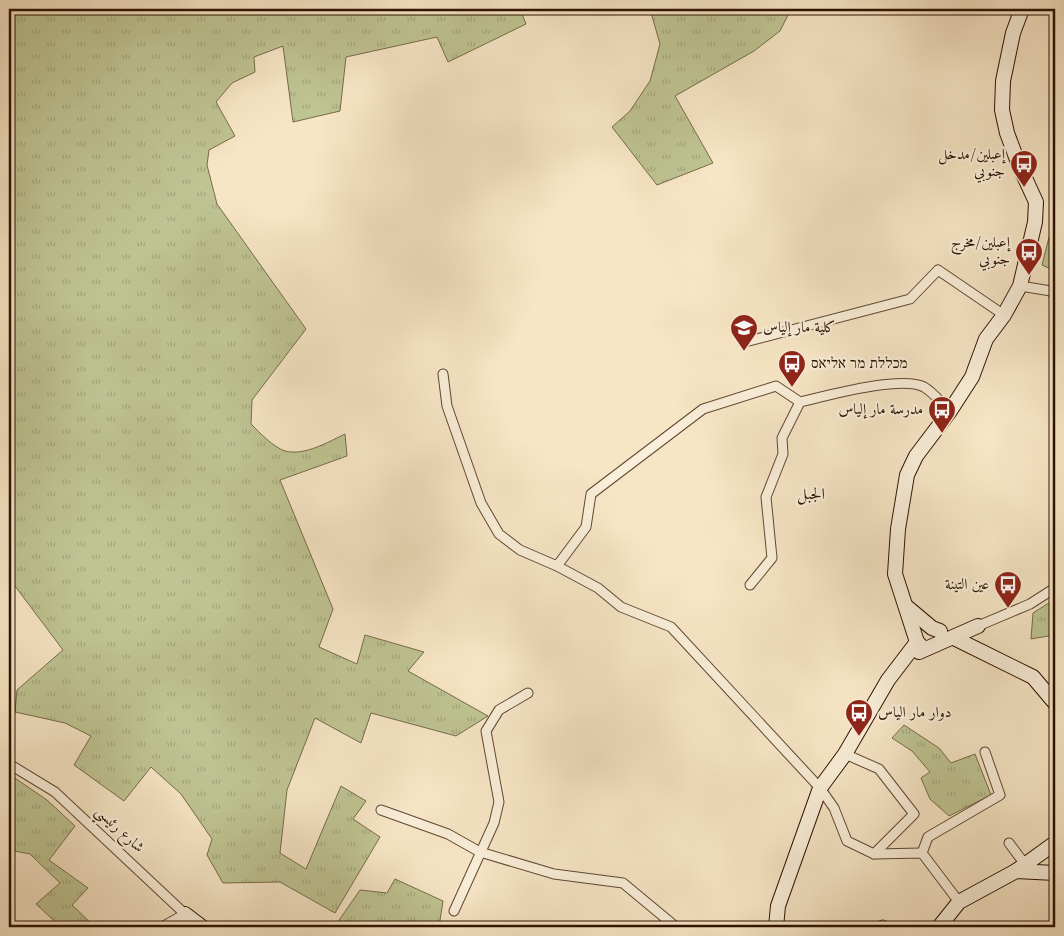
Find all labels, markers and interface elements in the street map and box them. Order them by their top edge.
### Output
place label: إعبلين/مدخل جنوبي [938,148,1007,183]
bus stop icon: إعبلين/مدخل جنوبي [1009,149,1039,188]
place label: إعبلين/مخرج جنوبي [951,236,1012,271]
bus stop icon: إعبلين/مخرج جنوبي [1014,237,1044,276]
school or university icon: كلية مار إلياس [729,313,759,352]
place label: كلية مار إلياس [763,320,836,337]
bus stop icon: מכללת מר אליאס [777,349,807,388]
place label: מכללת מר אליאס [811,356,908,372]
bus stop icon: مدرسة مار إلياس [927,395,957,434]
place label: مدرسة مار إلياس [838,403,923,419]
district label: الجبل [797,487,825,505]
bus stop icon: عين التينة [993,570,1023,609]
place label: عين التينة [945,578,989,593]
bus stop icon: دوار مار الياس [844,698,874,737]
place label: دوار مار الياس [878,706,952,721]
street label: شارع رئيسي [88,804,146,860]

